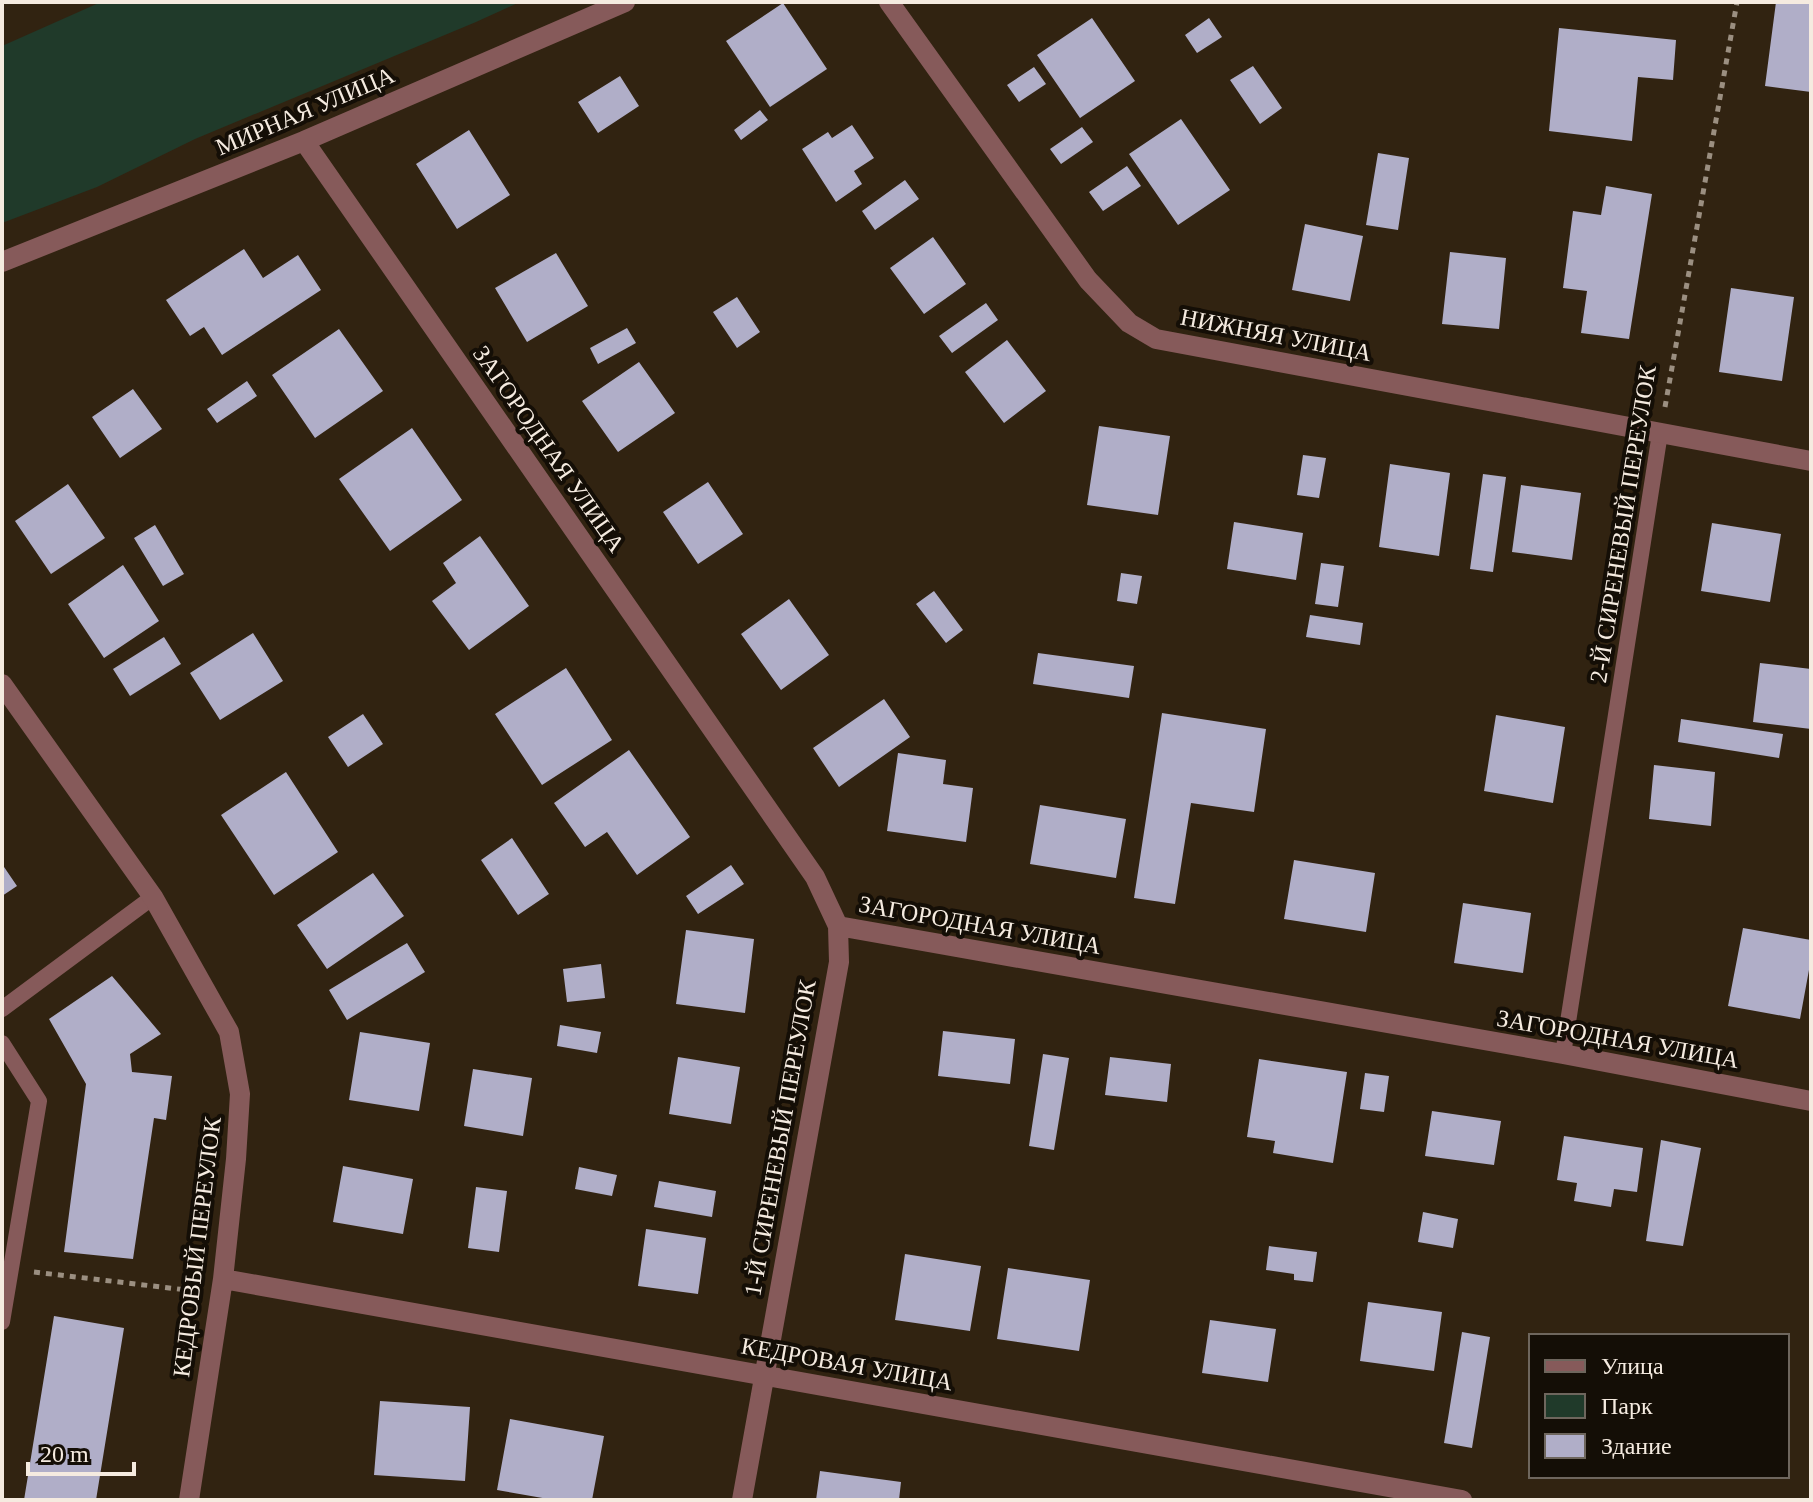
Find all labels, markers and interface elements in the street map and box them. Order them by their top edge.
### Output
street label: МИРНАЯ УЛИЦА [212,61,399,160]
street label: НИЖНЯЯ УЛИЦА [1178,304,1374,366]
street label: ЗАГОРОДНАЯ УЛИЦА [468,341,630,557]
street label: 2-Й СИРЕНЕВЫЙ ПЕРЕУЛОК [1585,363,1661,684]
street label: ЗАГОРОДНАЯ УЛИЦА [857,891,1104,959]
street label: 1-Й СИРЕНЕВЫЙ ПЕРЕУЛОК [739,977,821,1298]
street label: ЗАГОРОДНАЯ УЛИЦА [1495,1005,1742,1073]
street label: КЕДРОВЫЙ ПЕРЕУЛОК [168,1114,226,1379]
street label: КЕДРОВАЯ УЛИЦА [739,1333,955,1396]
legend [1529,1334,1789,1478]
text: Улица [1601,1353,1664,1379]
text: Парк [1601,1393,1653,1419]
scale bar [28,1426,134,1476]
text: Здание [1601,1433,1672,1459]
text: 20 m [40,1441,89,1467]

